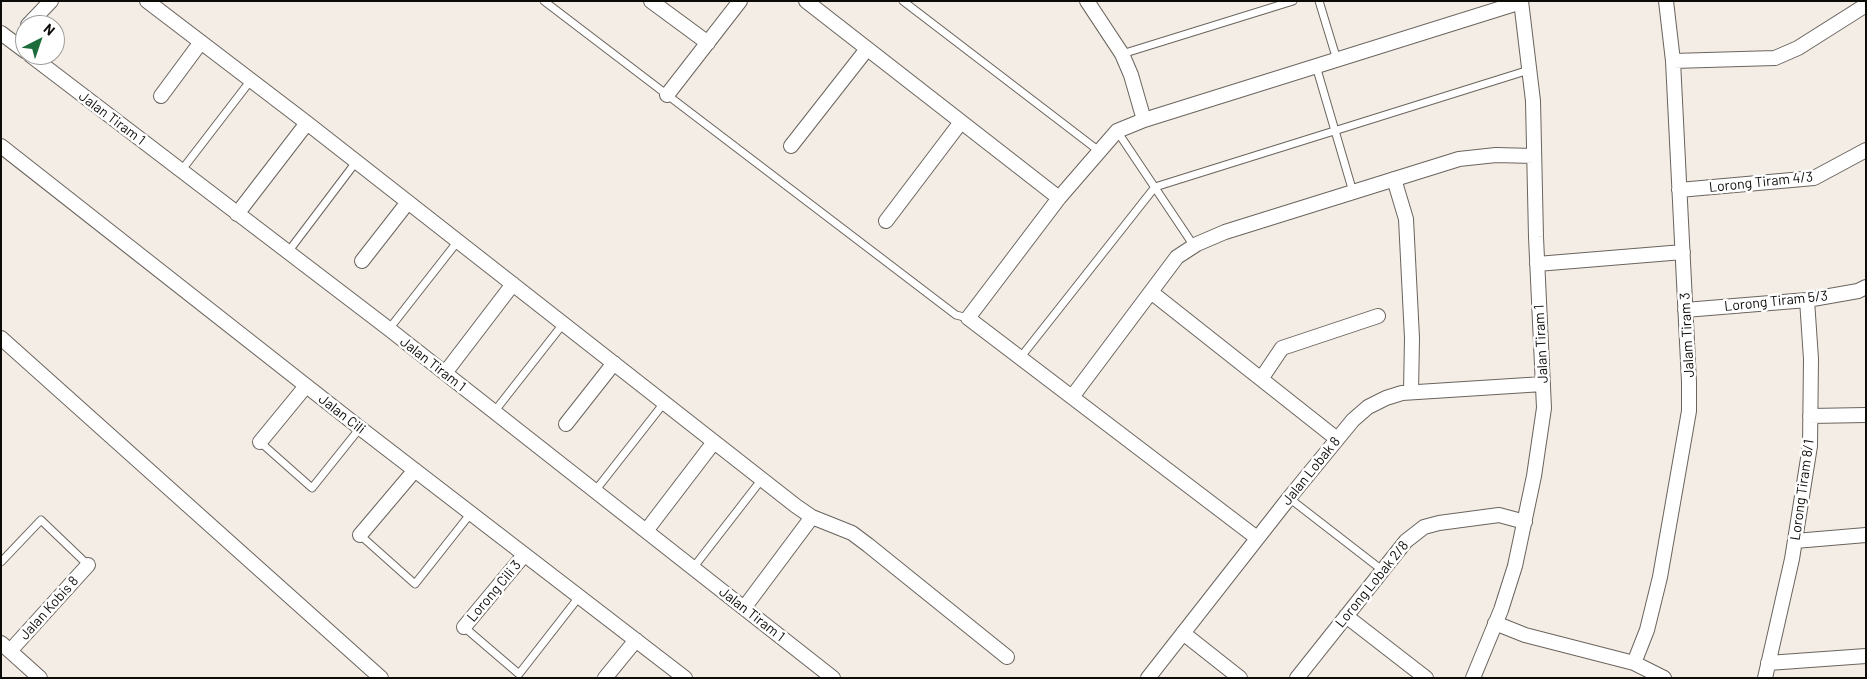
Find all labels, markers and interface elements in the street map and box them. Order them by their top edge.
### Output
north arrow [15,15,65,65]
text: N [40,20,59,39]
street label: Jalan Tiram 1 [75,88,149,148]
street label: Lorong Tiram 4/3 [1708,168,1814,196]
street label: Lorong Tiram 5/3 [1723,287,1829,315]
street label: Jalam Tiram 3 [1676,292,1698,378]
street label: Jalan Tiram 1 [1531,304,1551,384]
street label: Jalan Tiram 1 [397,333,469,395]
street label: Jalan Cili [315,391,369,437]
street label: Jalan Lobak 8 [1278,433,1344,509]
street label: Lorong Tiram 8/1 [1787,438,1817,542]
street label: Lorong Lobak 2/8 [1332,537,1412,631]
street label: Lorong Cili 3 [463,557,525,625]
street label: Jalan Kobis 8 [16,573,82,643]
street label: Jalan Tiram 1 [716,583,788,645]

